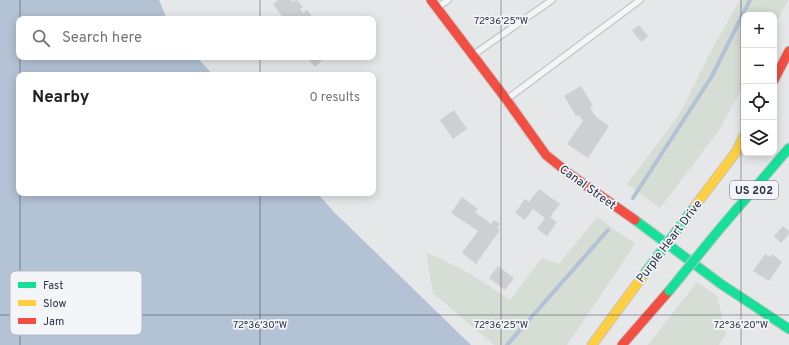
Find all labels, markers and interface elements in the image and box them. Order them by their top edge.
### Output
map controls [741,12,777,156]
button: + [741,12,777,48]
text: 72°36'25"W [474,15,528,28]
search box [16,16,376,60]
icon: search [30,27,52,49]
text: Search here [62,29,142,48]
button: − [741,48,777,84]
button: locate [741,84,777,120]
text: Nearby [32,87,89,109]
text: 0 results [309,90,360,106]
button: layers [741,120,777,156]
street label: Canal Street [556,162,619,214]
road number: US 202 [730,181,778,199]
street label: Purple Heart Drive [633,197,706,286]
legend [10,271,142,335]
text: Fast [43,279,63,293]
text: Slow [43,297,66,311]
text: Jam [43,315,64,329]
text: 72°36'30"W [233,319,287,332]
text: 72°36'25"W [474,319,528,332]
text: 72°36'20"W [714,319,768,332]

